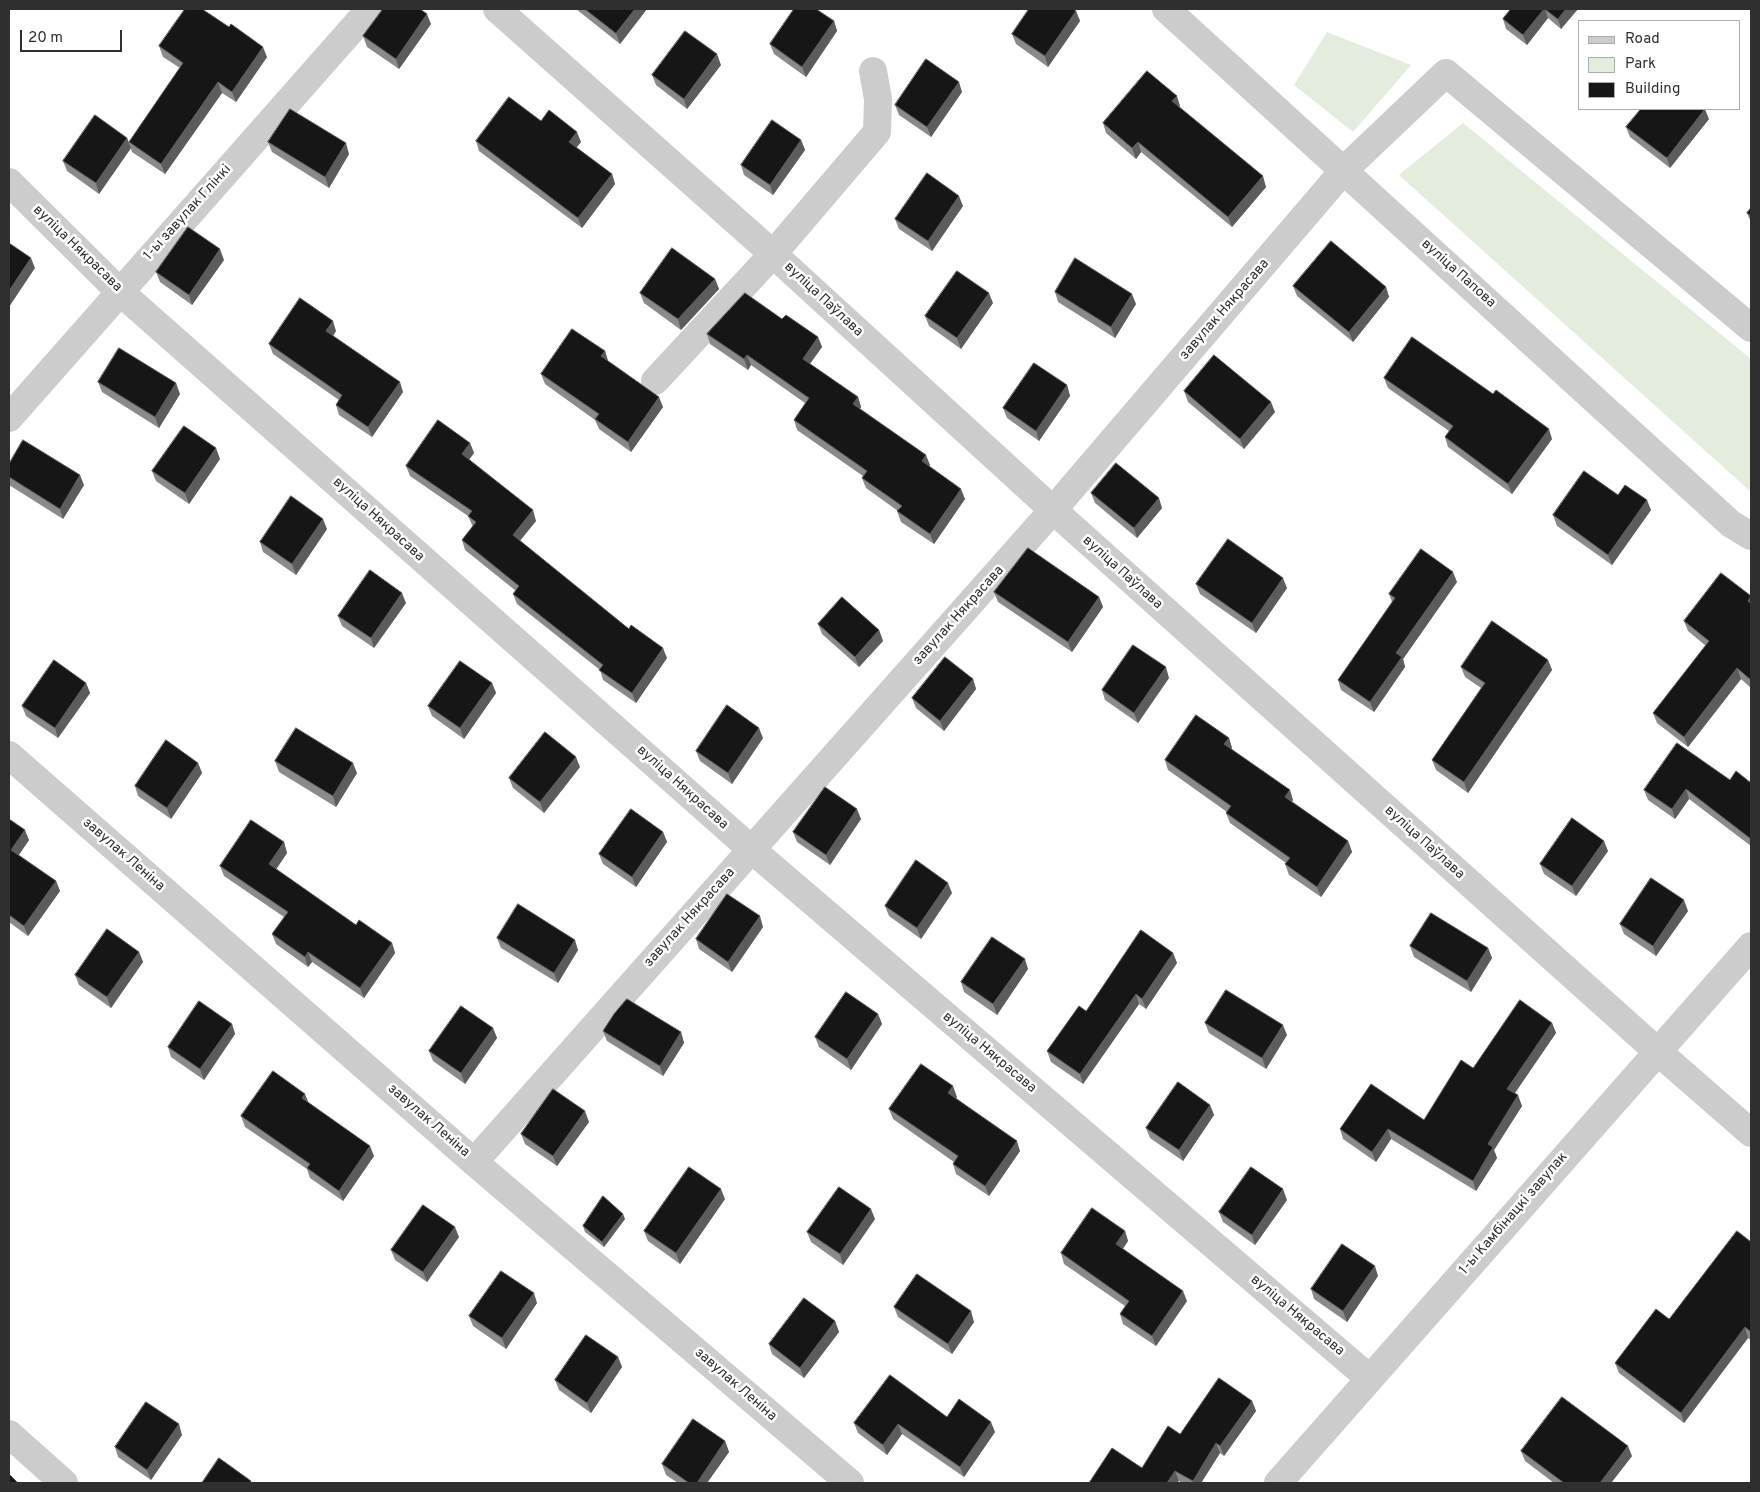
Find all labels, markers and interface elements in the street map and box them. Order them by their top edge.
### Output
scale bar [22,20,125,52]
legend [1578,20,1740,110]
text: 20 m [28,29,63,48]
text: Road [1625,30,1660,49]
text: Park [1625,55,1656,74]
text: Building [1625,80,1680,99]
street label: 1-ы завулак Глінкі [141,162,235,264]
street label: вуліца Някрасава [29,202,125,296]
street label: вуліца Папова [1417,236,1499,312]
street label: завулак Някрасава [1177,256,1273,364]
street label: вуліца Паўлава [780,259,866,341]
street label: вуліца Някрасава [329,474,427,566]
street label: вуліца Паўлава [1079,533,1165,613]
street label: завулак Някрасава [910,563,1008,669]
street label: вуліца Някрасава [633,742,731,834]
street label: вуліца Паўлава [1381,803,1467,883]
street label: завулак Леніна [78,815,168,895]
street label: завулак Някрасава [641,865,739,971]
street label: вуліца Някрасава [939,1009,1039,1097]
street label: завулак Леніна [383,1081,473,1161]
street label: 1-ы Камбінацкі завулак [1456,1149,1572,1279]
street label: вуліца Някрасава [1247,1272,1347,1360]
street label: завулак Леніна [690,1345,780,1425]

